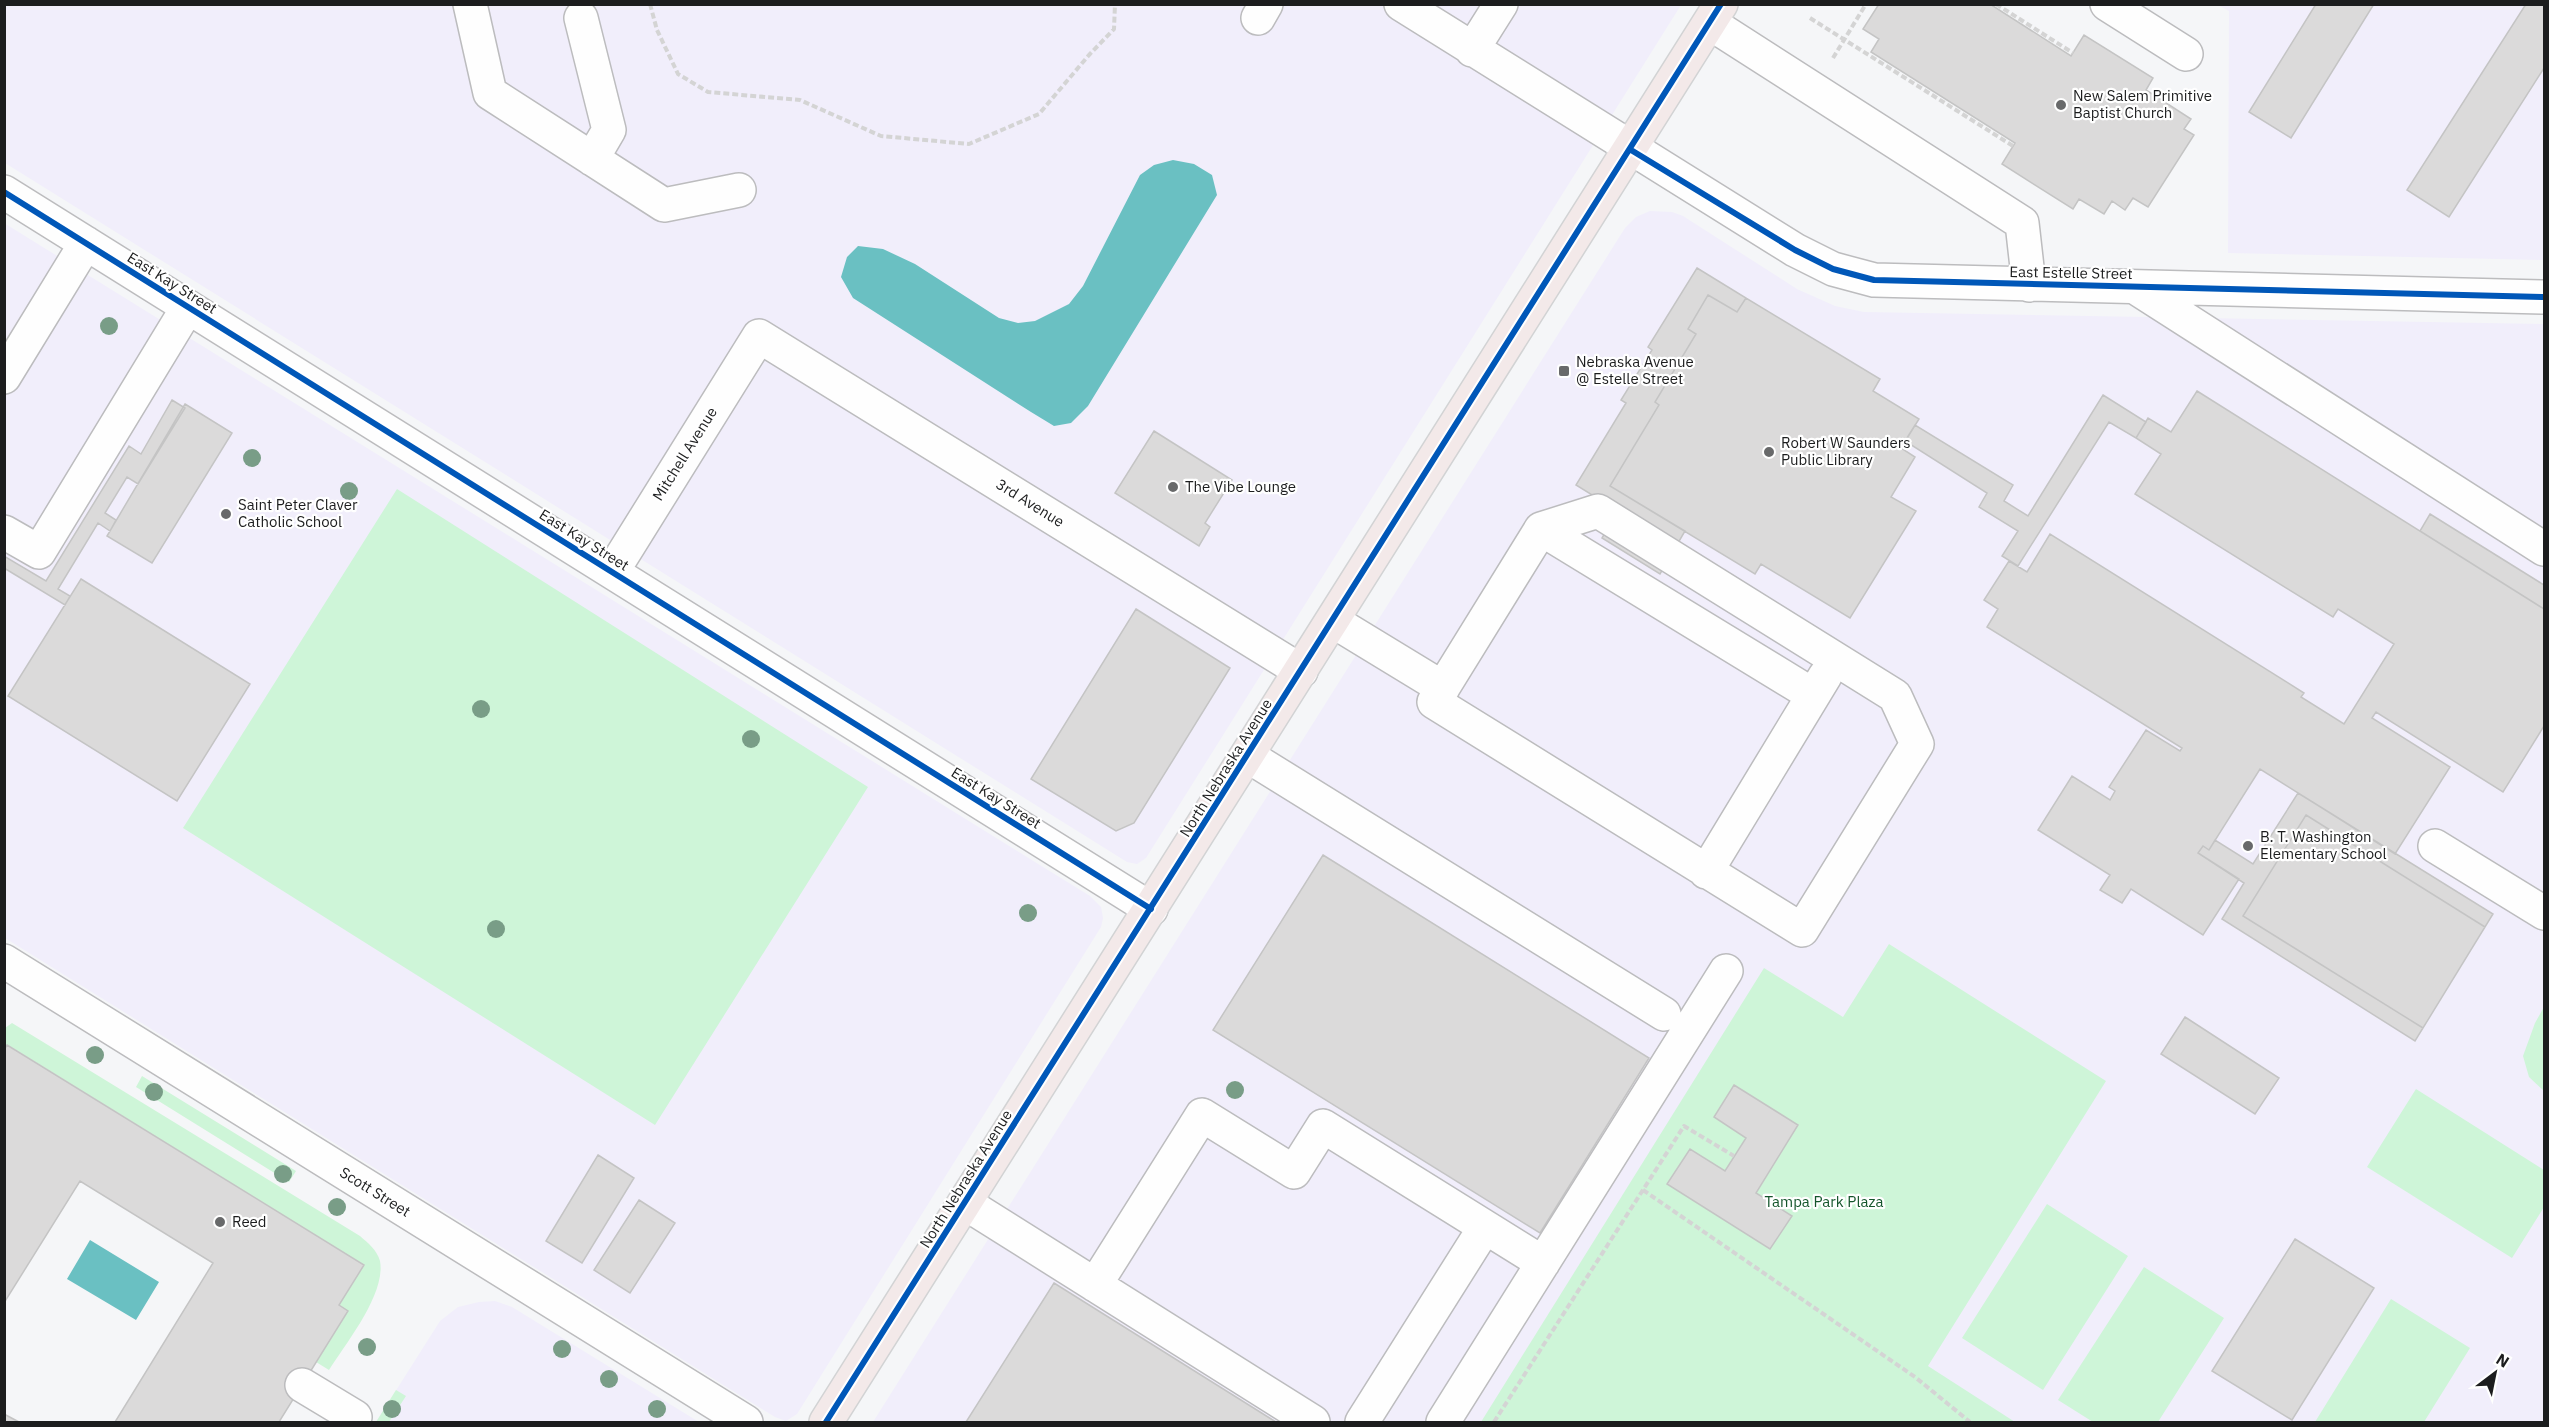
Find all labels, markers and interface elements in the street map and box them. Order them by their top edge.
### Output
place label: New Salem Primitive Baptist Church [2073,86,2212,122]
marker: New Salem Primitive Baptist Church [2054,98,2068,112]
street label: East Kay Street [124,247,221,318]
street label: East Estelle Street [2009,262,2133,283]
place label: Nebraska Avenue @ Estelle Street [1576,352,1694,388]
marker: Nebraska Avenue @ Estelle Street [1557,364,1571,378]
street label: Mitchell Avenue [648,403,721,504]
place label: Robert W Saunders Public Library [1781,433,1911,469]
marker: Robert W Saunders Public Library [1762,445,1776,459]
street label: 3rd Avenue [993,474,1068,531]
place label: The Vibe Lounge [1185,477,1296,496]
marker: The Vibe Lounge [1166,480,1180,494]
place label: Saint Peter Claver Catholic School [238,495,358,531]
street label: East Kay Street [536,504,633,575]
marker: Saint Peter Claver Catholic School [219,507,233,521]
street label: North Nebraska Avenue [1175,695,1276,840]
street label: East Kay Street [948,762,1045,833]
place label: B. T. Washington Elementary School [2260,827,2387,863]
marker: B. T. Washington Elementary School [2241,839,2255,853]
street label: North Nebraska Avenue [915,1106,1016,1251]
street label: Scott Street [336,1162,414,1221]
park label: Tampa Park Plaza [1765,1192,1883,1211]
place label: Reed [232,1212,267,1231]
marker: Reed [213,1215,227,1229]
north arrow [2465,1343,2525,1403]
text: N [2493,1349,2513,1372]

